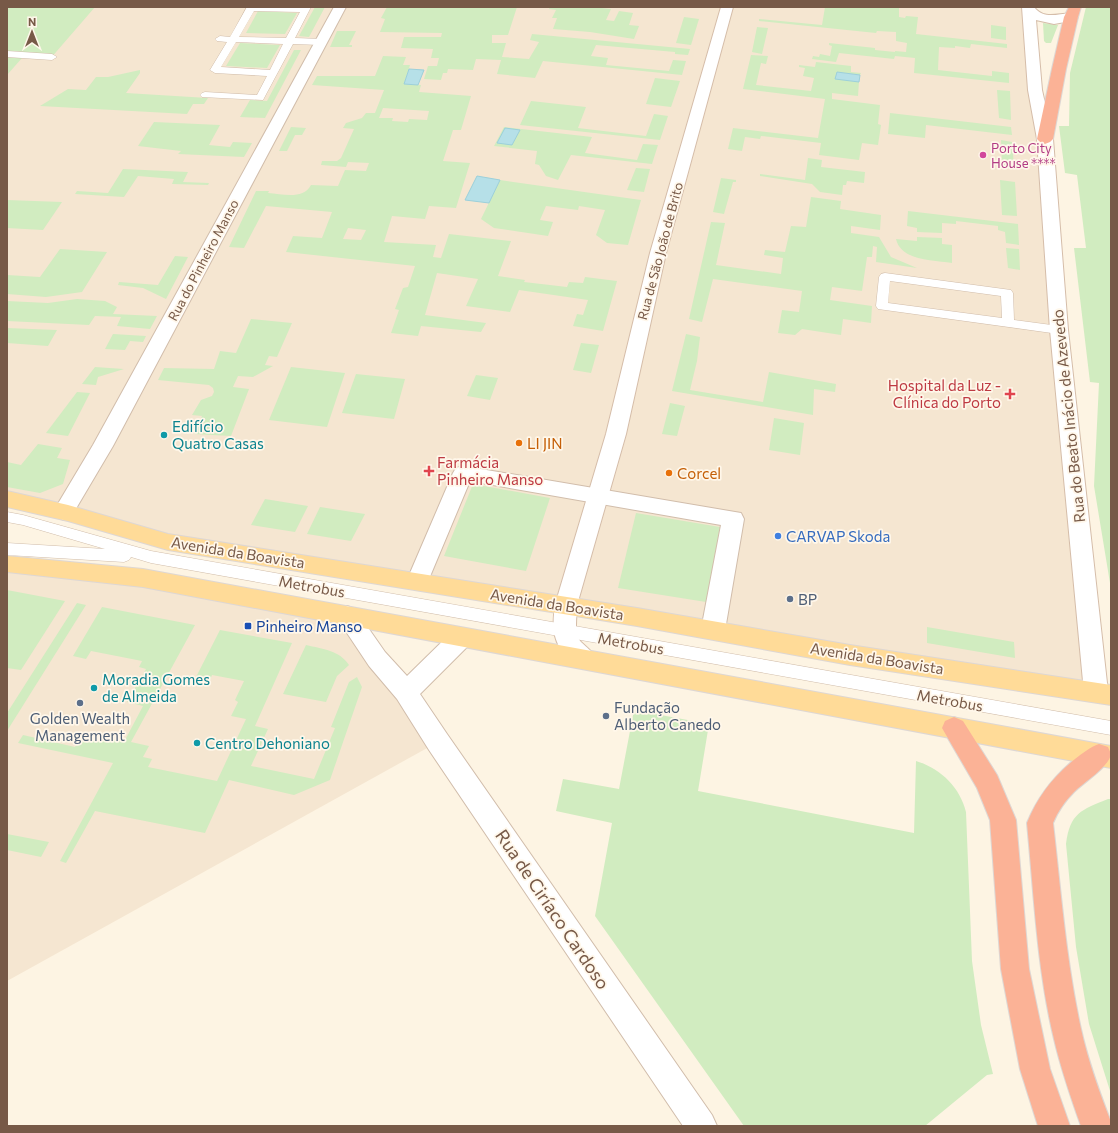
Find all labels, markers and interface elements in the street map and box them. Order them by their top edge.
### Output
north arrow [12,12,52,52]
text: N [28,15,36,28]
place label: Porto City House **** [991,140,1056,171]
marker: Porto City House **** [978,150,988,160]
street label: Rua de São João de Brito [634,180,686,322]
street label: Rua do Pinheiro Manso [164,196,242,323]
street label: Rua do Beato Inácio de Azevedo [1048,308,1088,524]
place label: Hospital da Luz - Clínica do Porto [888,376,1001,411]
marker: Hospital da Luz - Clínica do Porto [1004,388,1016,400]
place label: Edifício Quatro Casas [172,417,264,452]
marker: Edifício Quatro Casas [159,430,169,440]
place label: LI JIN [527,434,563,452]
marker: LI JIN [514,438,524,448]
place label: Farmácia Pinheiro Manso [437,453,543,488]
place label: Corcel [677,464,721,482]
marker: Farmácia Pinheiro Manso [424,466,434,476]
marker: Corcel [664,468,674,478]
place label: CARVAP Skoda [786,527,890,545]
marker: CARVAP Skoda [773,531,783,541]
street label: Avenida da Boavista [170,533,306,571]
street label: Metrobus [277,571,347,601]
street label: Avenida da Boavista [489,585,625,623]
place label: BP [798,590,817,608]
marker: BP [785,594,795,604]
place label: Pinheiro Manso [256,617,362,635]
marker: Pinheiro Manso [243,621,253,631]
street label: Metrobus [596,628,666,658]
street label: Avenida da Boavista [809,639,945,677]
place label: Moradia Gomes de Almeida [102,670,210,705]
marker: Moradia Gomes de Almeida [89,683,99,693]
street label: Metrobus [915,685,985,715]
marker: Golden Wealth Management [75,698,85,708]
place label: Fundação Alberto Canedo [614,698,721,733]
place label: Golden Wealth Management [30,709,130,744]
marker: Fundação Alberto Canedo [601,711,611,721]
place label: Centro Dehoniano [205,734,330,752]
marker: Centro Dehoniano [192,738,202,748]
street label: Rua de Ciríaco Cardoso [491,825,615,993]

